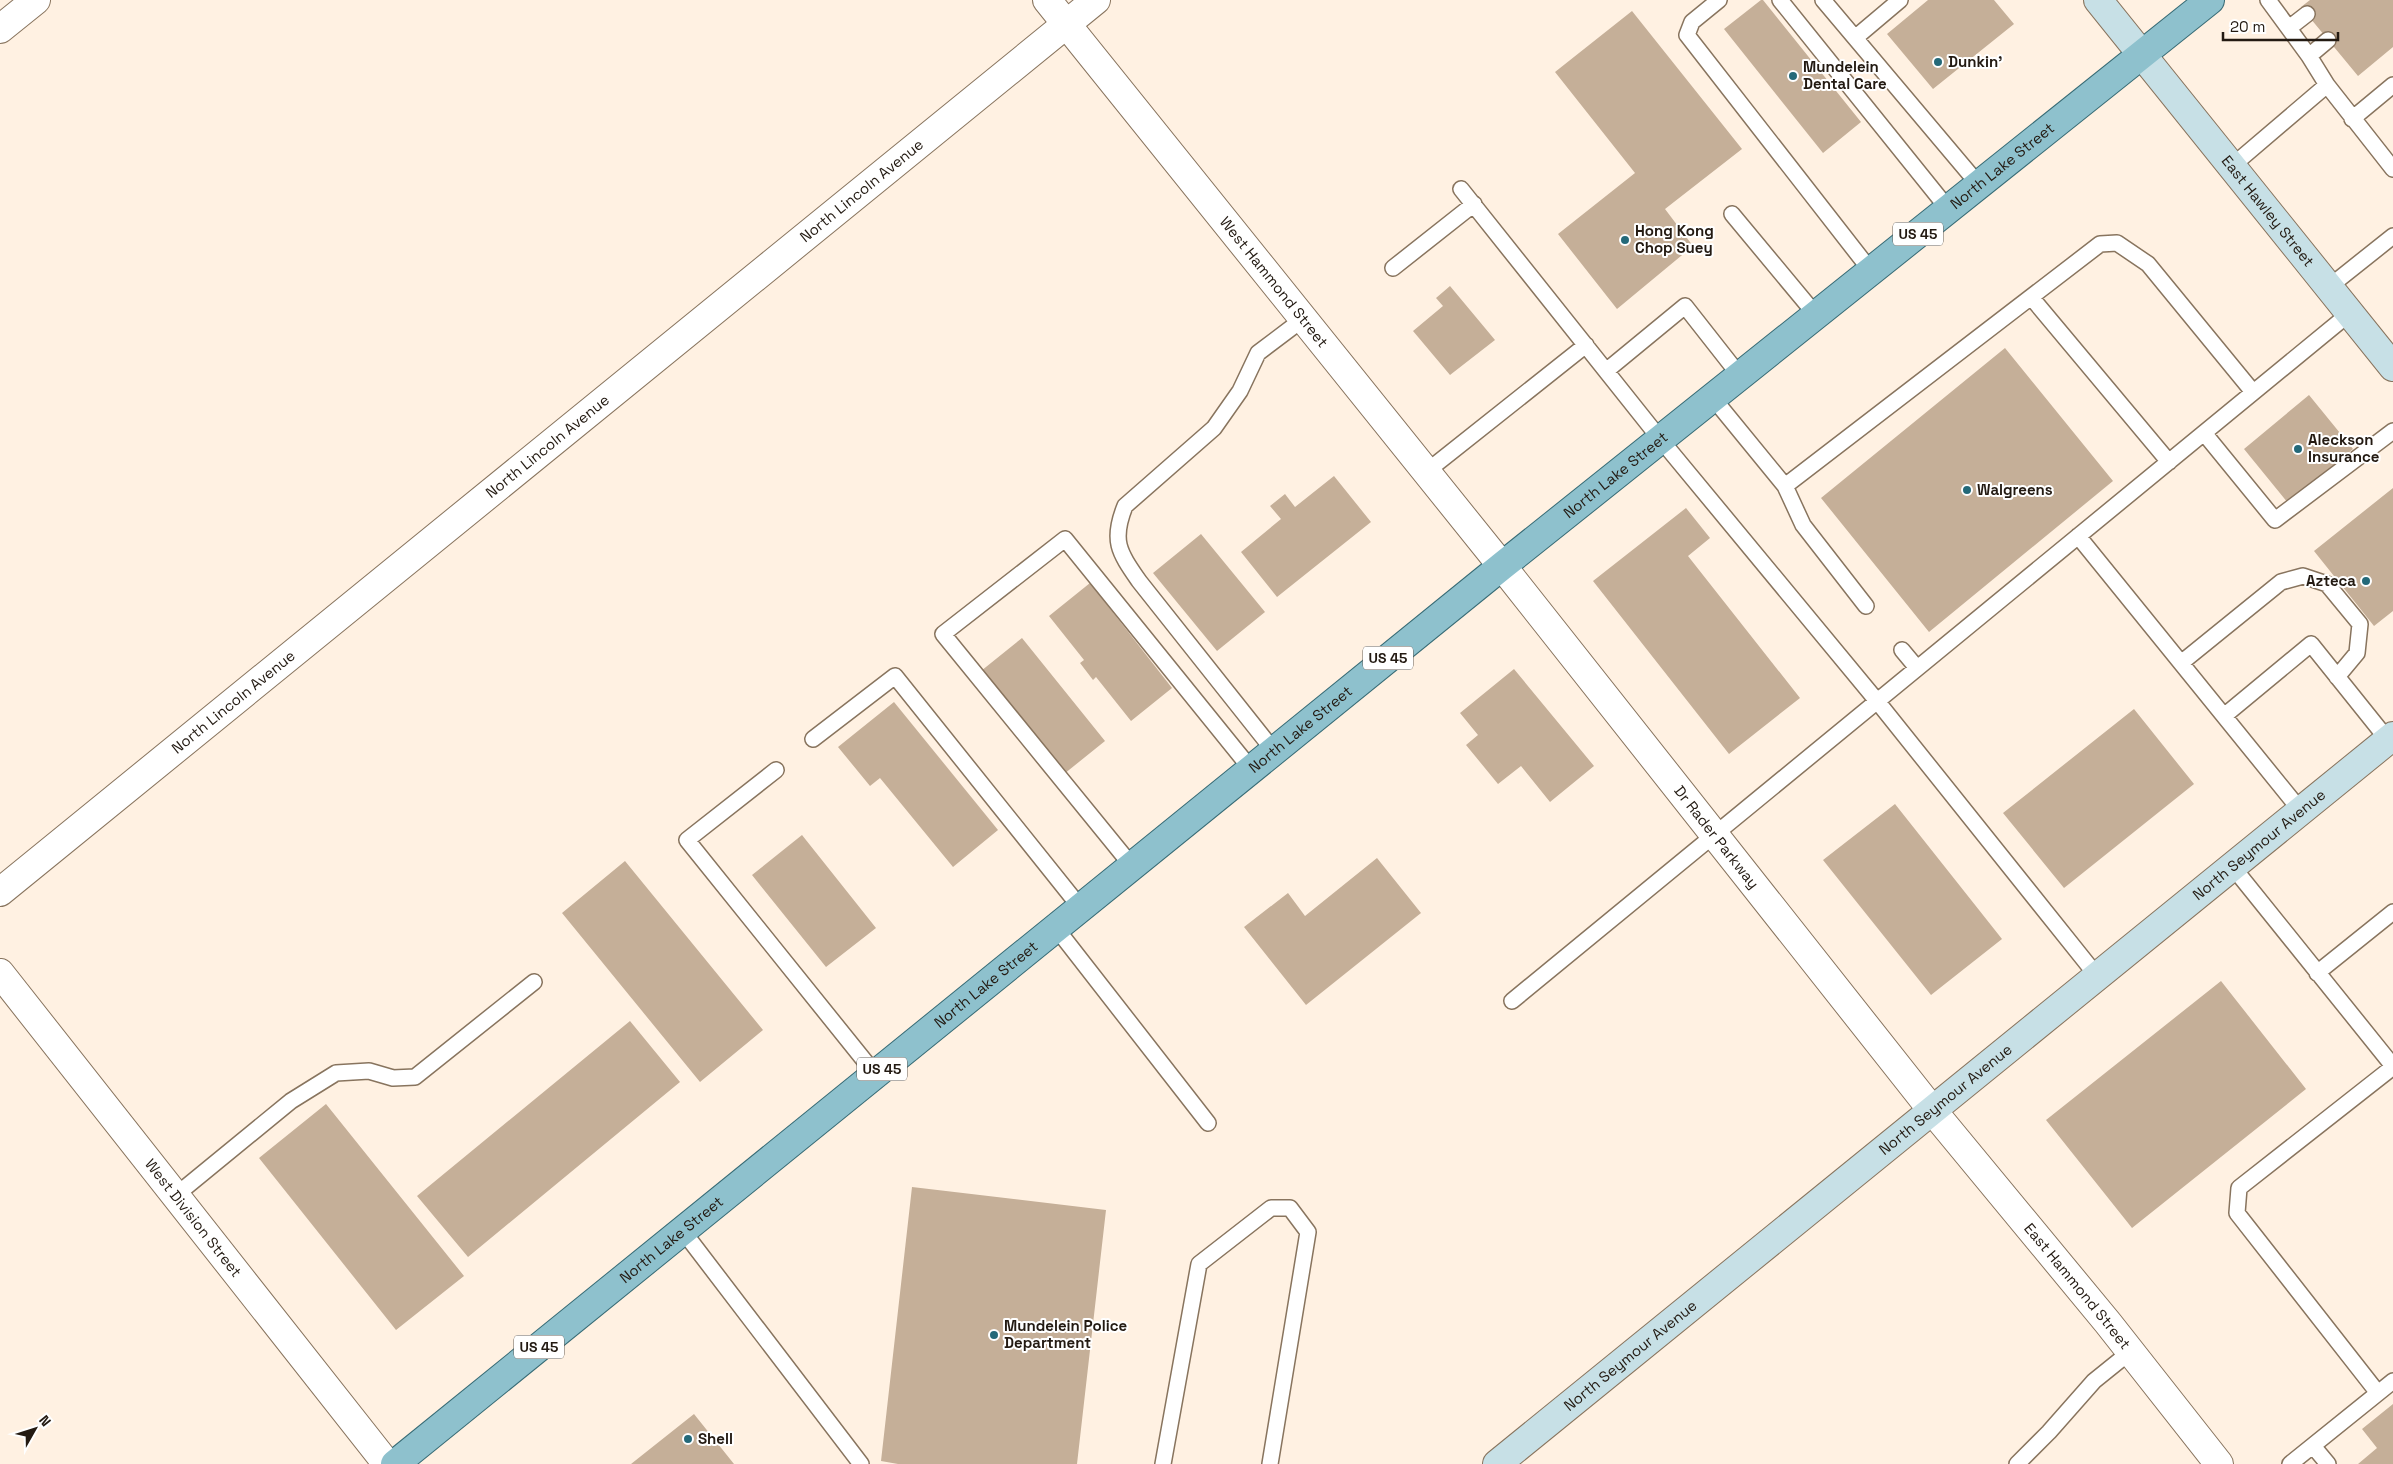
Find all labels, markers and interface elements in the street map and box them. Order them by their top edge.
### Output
scale bar [2223,10,2338,42]
text: 20 m [2230,17,2265,36]
place label: Dunkin' [1948,52,2002,71]
marker: Dunkin' [1932,56,1944,68]
place label: Mundelein Dental Care [1803,57,1887,93]
marker: Mundelein Dental Care [1787,70,1799,82]
street label: North Lake Street [1946,118,2058,213]
street label: North Lincoln Avenue [796,134,927,246]
street label: East Hawley Street [2218,151,2319,270]
street label: West Hammond Street [1216,213,1333,351]
place label: Hong Kong Chop Suey [1635,221,1714,257]
road number: US 45 [1893,222,1943,245]
marker: Hong Kong Chop Suey [1619,234,1631,246]
street label: North Lincoln Avenue [482,390,613,502]
street label: North Lake Street [1559,427,1671,522]
place label: Aleckson Insurance [2308,430,2380,466]
marker: Aleckson Insurance [2292,443,2304,455]
place label: Walgreens [1977,480,2053,499]
marker: Walgreens [1961,484,1973,496]
place label: Azteca [2306,571,2356,590]
marker: Azteca [2360,575,2372,587]
street label: North Lincoln Avenue [167,646,299,758]
road number: US 45 [1363,646,1413,670]
street label: North Lake Street [1245,681,1356,777]
street label: Dr Rader Parkway [1670,782,1763,892]
street label: North Seymour Avenue [2188,785,2329,904]
street label: North Lake Street [930,936,1041,1032]
street label: North Seymour Avenue [1875,1039,2016,1159]
road number: US 45 [857,1058,907,1080]
street label: West Division Street [141,1155,246,1281]
street label: North Lake Street [615,1192,727,1287]
street label: East Hammond Street [2020,1219,2135,1353]
street label: North Seymour Avenue [1560,1295,1701,1415]
place label: Mundelein Police Department [1004,1316,1127,1352]
marker: Mundelein Police Department [988,1329,1000,1341]
road number: US 45 [514,1335,564,1358]
north arrow [10,1404,60,1454]
text: N [35,1412,55,1430]
place label: Shell [698,1429,733,1448]
marker: Shell [682,1433,694,1445]

